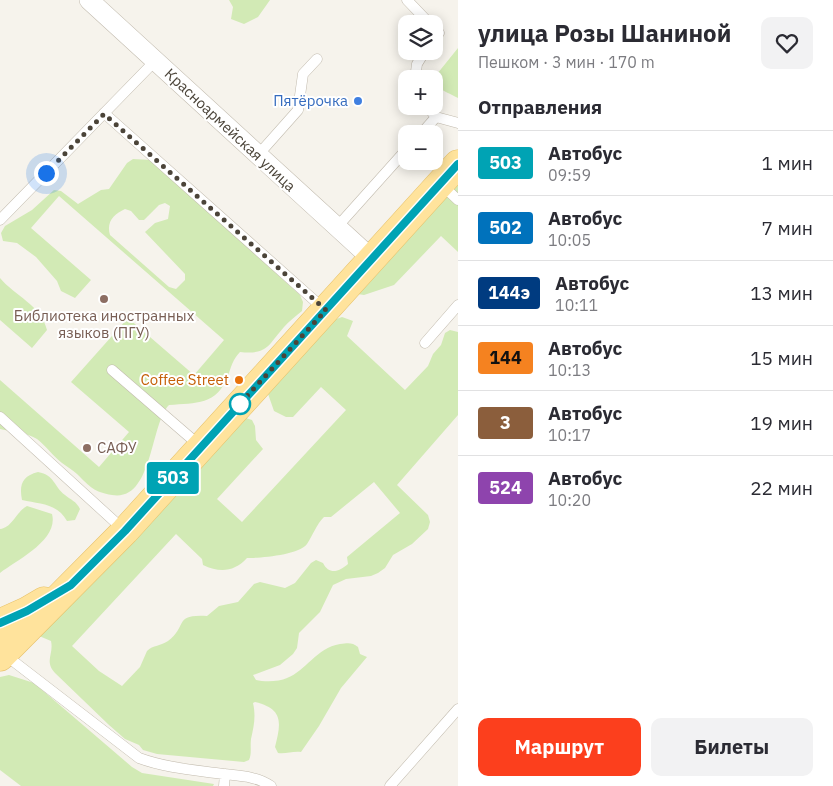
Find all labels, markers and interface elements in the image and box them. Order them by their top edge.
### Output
map controls [398,15,443,170]
button: layers [398,15,443,60]
text: улица Розы Шаниной [478,17,731,49]
button: heart [761,17,813,69]
text: Пешком · 3 мин · 170 m [478,52,655,72]
street label: Красноармейская улица [161,64,300,195]
button: + [398,70,443,115]
place label: Пятёрочка [273,91,348,110]
marker: Пятёрочка [352,95,364,107]
text: Отправления [478,95,602,119]
button: − [398,125,443,170]
text: Автобус [548,141,622,165]
text: 503 [489,151,522,174]
text: 1 мин [762,151,813,175]
your location [34,161,59,186]
text: 09:59 [548,165,591,185]
text: Автобус [548,206,622,230]
text: 502 [489,216,522,239]
text: 7 мин [762,216,813,240]
text: 10:05 [548,230,591,250]
text: Автобус [555,271,629,295]
text: 144э [488,281,530,304]
text: 13 мин [750,281,813,305]
marker: Библиотека иностранных языков (ПГУ) [98,293,110,305]
text: 10:11 [555,295,598,315]
place label: Библиотека иностранных языков (ПГУ) [14,306,195,342]
text: Автобус [548,336,622,360]
text: 144 [489,346,522,369]
text: 15 мин [750,346,813,370]
text: 10:13 [548,360,591,380]
place label: Coffee Street [141,370,229,389]
marker: Coffee Street [233,374,245,386]
unlabelled marker [229,393,251,415]
text: Автобус [548,401,622,425]
text: 3 [500,411,511,434]
text: 19 мин [750,411,813,435]
text: 10:17 [548,425,591,445]
place label: САФУ [97,438,137,457]
marker: САФУ [81,442,93,454]
line badge: 503 [144,462,202,494]
text: 503 [157,466,189,489]
text: Автобус [548,466,622,490]
text: 524 [489,476,522,499]
text: 22 мин [750,476,813,500]
text: 10:20 [548,490,591,510]
button: Маршрут [478,718,641,776]
button: Билеты [651,718,813,776]

